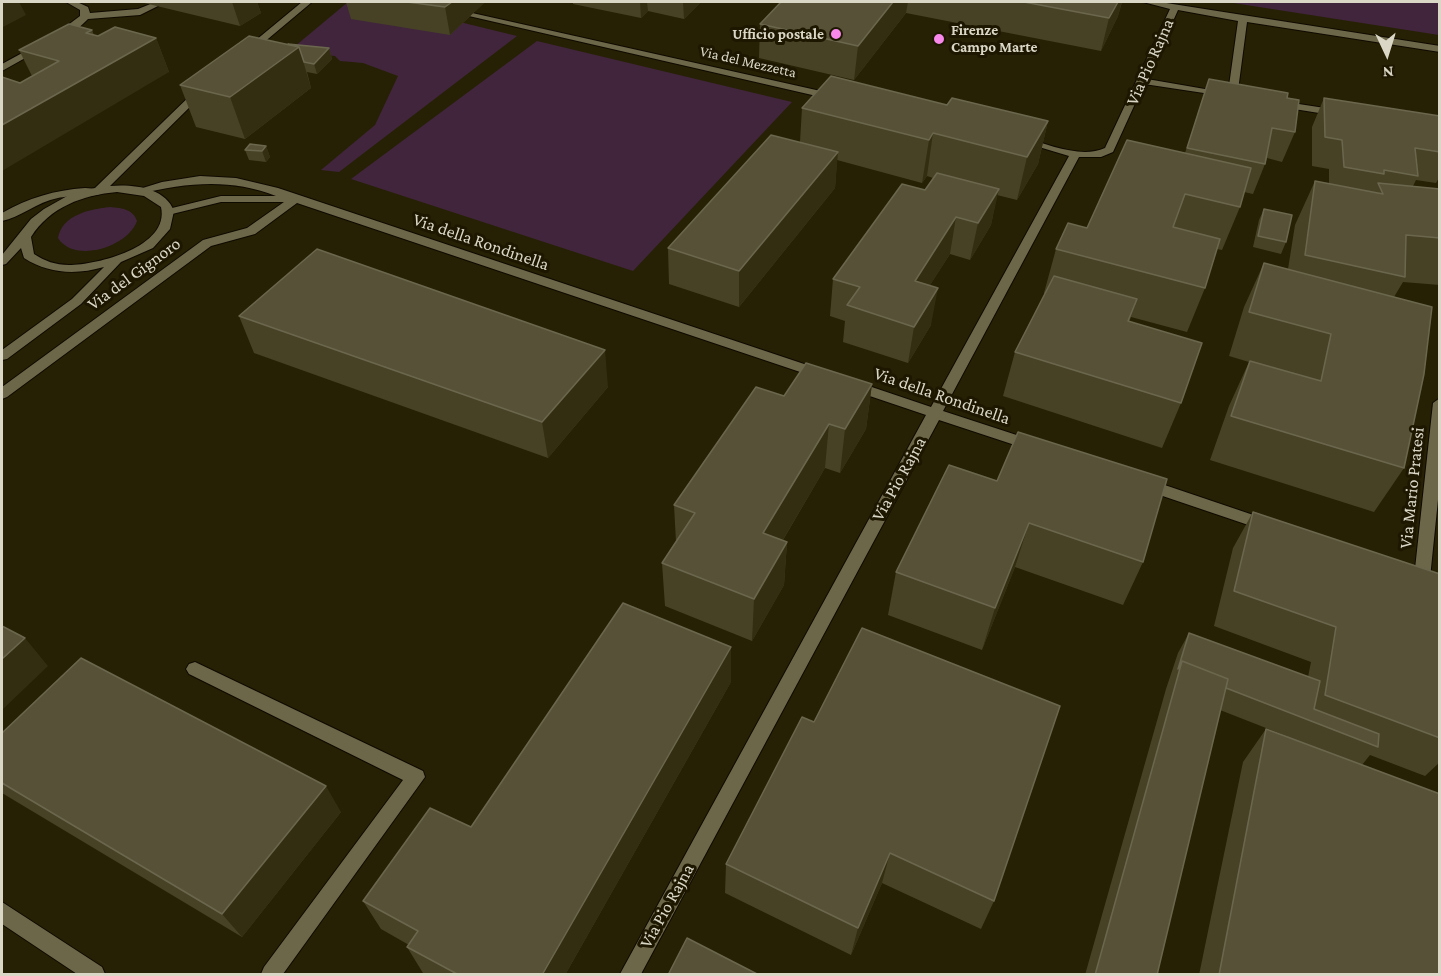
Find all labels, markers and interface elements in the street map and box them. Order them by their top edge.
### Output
street label: Via Pio Rajna [1121,15,1179,109]
place label: Firenze Campo Marte [951,21,1038,56]
north arrow [1357,24,1417,84]
place label: Ufficio postale [732,25,824,43]
marker: Ufficio postale [829,27,843,41]
marker: Firenze Campo Marte [932,32,946,46]
street label: Via del Mezzetta [698,42,798,82]
text: N [1382,64,1394,81]
street label: Via della Rondinella [410,209,552,275]
street label: Via del Gignoro [83,233,185,315]
street label: Via della Rondinella [871,363,1013,429]
street label: Via Mario Pratesi [1395,426,1429,550]
street label: Via Pio Rajna [867,433,931,525]
street label: Via Pio Rajna [635,860,699,952]

